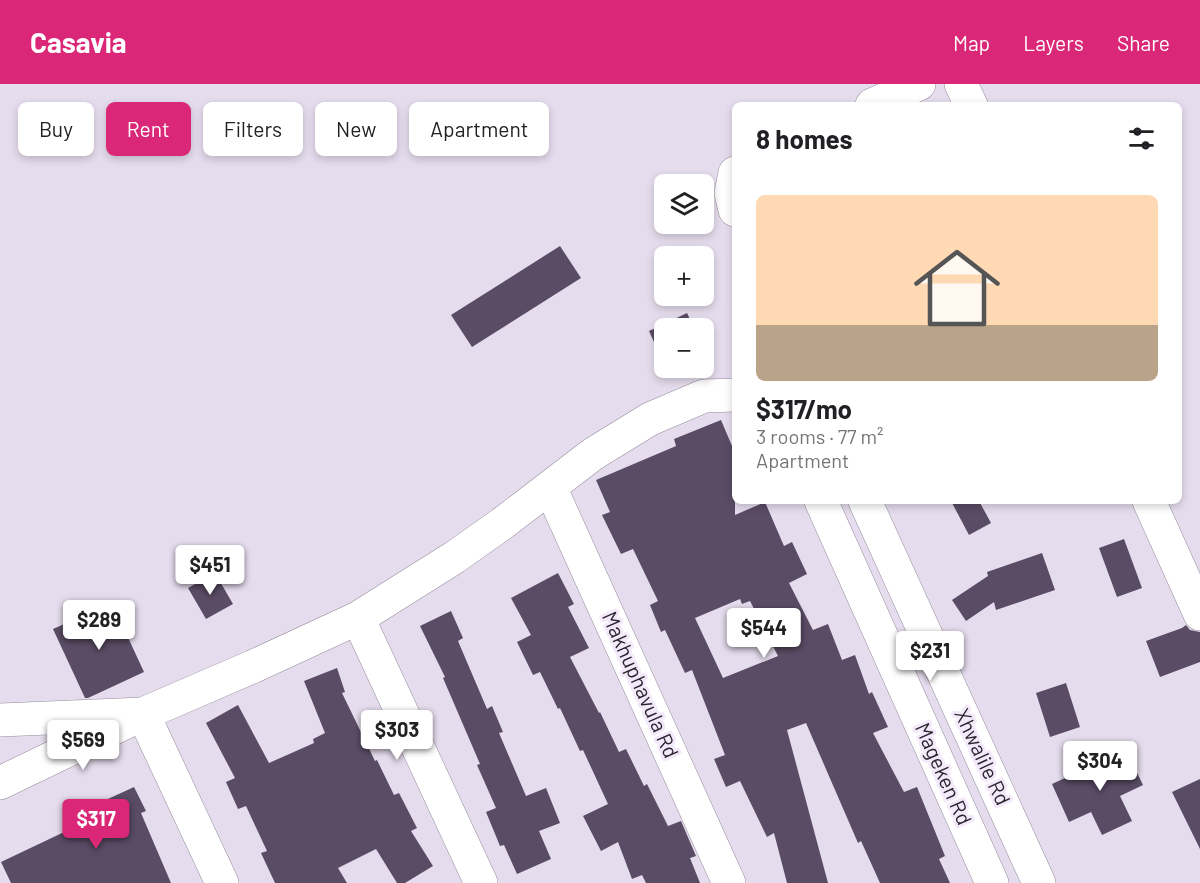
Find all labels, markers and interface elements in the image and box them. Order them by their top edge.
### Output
text: Casavia [30,25,127,59]
text: Map [953,30,990,55]
text: Layers [1023,30,1084,55]
text: Share [1117,30,1170,55]
chip: Buy [18,102,94,156]
chip: Rent [106,102,191,156]
chip: Filters [203,102,303,156]
chip: New [315,102,397,156]
chip: Apartment [409,102,549,156]
icon: filters [1125,122,1158,155]
text: 8 homes [756,123,853,154]
map controls [654,174,714,378]
button: layers [654,174,714,234]
icon: home [903,234,1011,342]
button: + [654,246,714,306]
button: − [654,318,714,378]
text: $317/mo [756,393,852,424]
text: 3 rooms · 77 m² [756,424,884,448]
text: Apartment [756,448,849,472]
pin: $451 [174,545,246,596]
text: $451 [189,552,231,576]
pin: $289 [63,600,135,651]
text: $289 [77,607,121,631]
street label: Makhuphavula Rd [598,607,685,761]
pin: $544 [728,608,800,659]
text: $544 [741,615,787,639]
pin: $231 [894,631,966,682]
text: $231 [910,638,950,662]
street label: Xhwalile Rd [950,704,1017,809]
pin: $303 [361,710,433,761]
text: $303 [375,717,419,741]
street label: Mageken Rd [911,718,978,828]
pin: $569 [47,720,119,771]
text: $569 [61,727,105,751]
pin: $304 [1064,741,1136,792]
text: $304 [1077,748,1123,772]
pin: $317 [60,799,132,850]
text: $317 [76,806,116,830]

